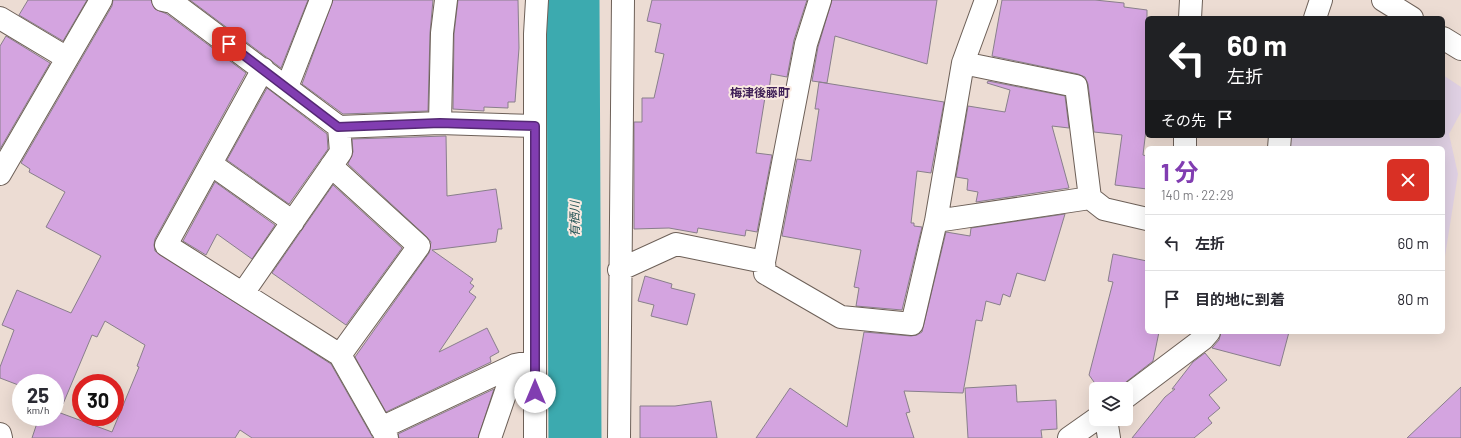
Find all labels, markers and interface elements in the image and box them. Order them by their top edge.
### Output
pin [212,27,246,61]
text: 60 m [1227,28,1287,62]
icon: left [1161,32,1213,84]
icon: arrive [218,33,240,55]
text: 左折 [1227,65,1263,87]
district label: 梅津後藤町 [730,85,790,99]
icon: arrive [1214,108,1236,130]
text: その先 [1161,111,1206,129]
text: 1 分 [1161,157,1198,186]
button: close [1387,159,1429,201]
text: 140 m · 22:29 [1161,187,1233,203]
water label: 有栖川 [567,199,581,237]
icon: left [1161,232,1183,254]
text: 左折 [1195,234,1225,252]
text: 60 m [1397,234,1429,252]
icon: arrive [1161,288,1183,310]
text: 目的地に到着 [1195,290,1285,308]
text: 80 m [1397,290,1429,308]
position arrow [514,371,556,413]
speed limit sign: 30 [72,374,124,426]
map controls [1089,382,1133,426]
button: layers [1089,382,1133,426]
text: 25 [27,383,49,407]
text: km/h [27,404,49,416]

